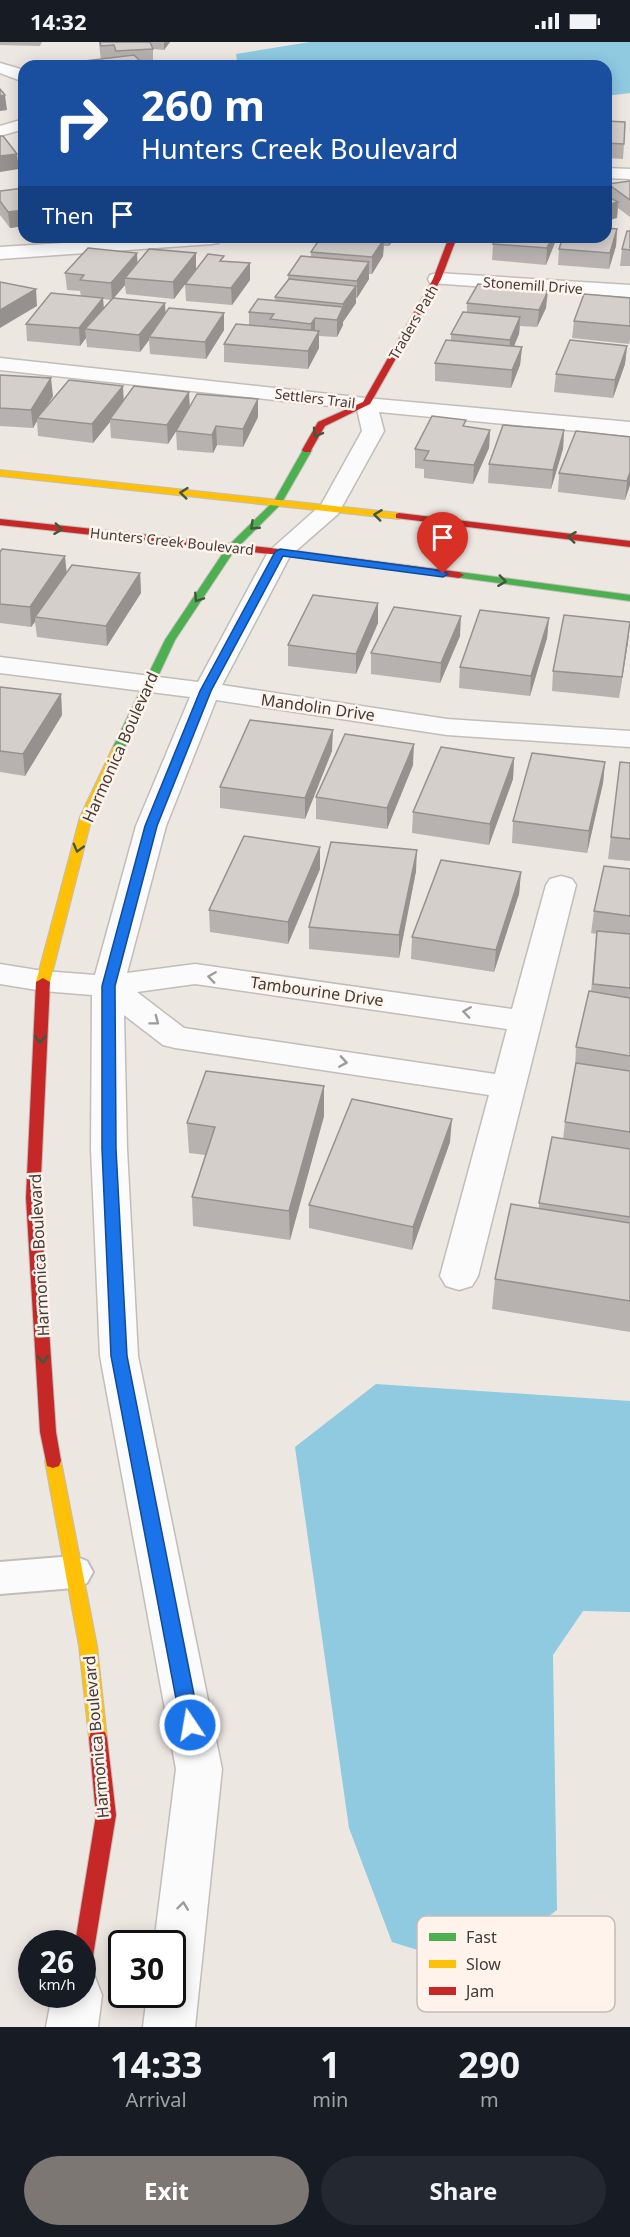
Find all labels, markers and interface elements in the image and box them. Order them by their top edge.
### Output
text: 14:32 [30,6,87,36]
text: 260 m [141,76,265,133]
icon: right [42,84,120,162]
text: Hunters Creek Boulevard [141,130,458,167]
icon: arrive [106,198,139,231]
text: Then [42,200,94,230]
street label: Stonemill Drive [482,272,584,298]
street label: Traders Path [384,281,442,363]
street label: Settlers Trail [274,384,356,412]
one-way arrow [313,427,324,437]
one-way arrow [180,487,189,500]
one-way arrow [374,509,383,522]
pin [417,512,468,574]
one-way arrow [250,518,261,529]
icon: arrive [426,521,459,554]
one-way arrow [54,522,63,534]
street label: Hunters Creek Boulevard [89,523,255,559]
one-way arrow [567,532,576,544]
one-way arrow [497,575,507,587]
one-way arrow [194,591,205,602]
street label: Harmonica Boulevard [77,668,163,826]
street label: Mandolin Drive [260,688,376,726]
one-way arrow [72,843,85,853]
one-way arrow [207,971,216,983]
street label: Tambourine Drive [249,971,385,1011]
one-way arrow [463,1007,472,1019]
one-way arrow [148,1014,159,1025]
one-way arrow [34,1034,47,1043]
one-way arrow [338,1056,347,1068]
street label: Harmonica Boulevard [24,1173,54,1337]
one-way arrow [37,1355,50,1364]
street label: Harmonica Boulevard [78,1655,114,1819]
position arrow [158,1693,222,1757]
one-way arrow [176,1902,189,1911]
legend [417,1916,615,2012]
text: Fast [466,1926,497,1948]
speed limit sign: 30 [108,1930,186,2008]
text: 26 [40,1941,74,1982]
text: Slow [466,1953,501,1975]
text: km/h [39,1974,75,1994]
text: Jam [464,1980,494,2002]
text: 14:33 [110,2040,202,2089]
text: 1 [320,2040,341,2089]
text: 290 [458,2040,520,2089]
text: Arrival [126,2086,187,2113]
text: min [312,2086,348,2113]
text: m [480,2086,499,2113]
button: Exit [24,2156,309,2225]
button: Share [321,2156,606,2225]

